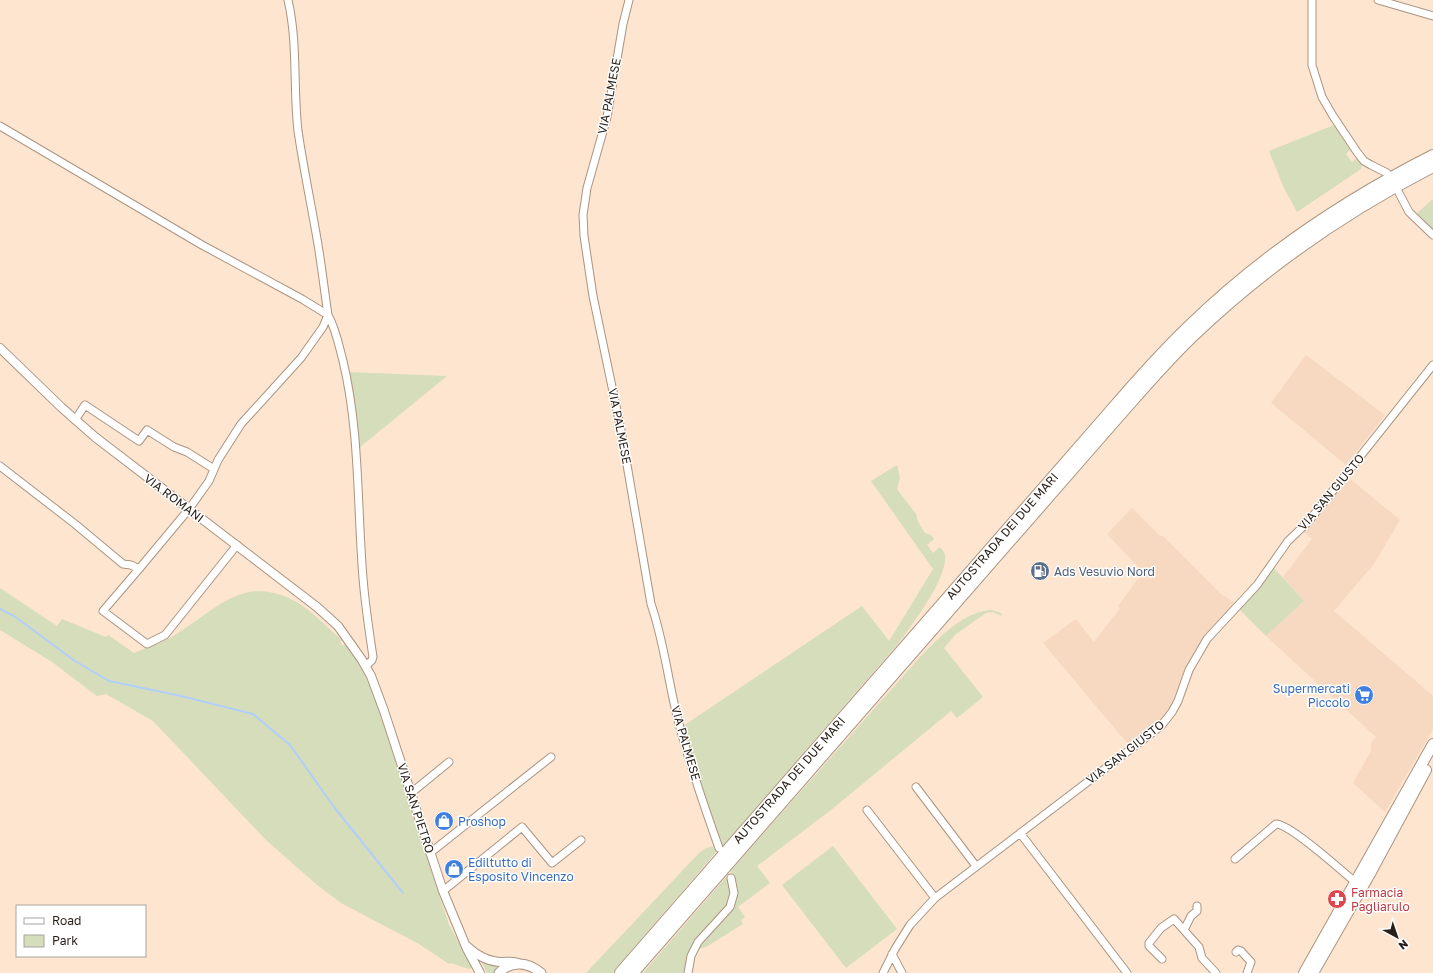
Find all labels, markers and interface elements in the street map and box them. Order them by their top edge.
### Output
street label: VIA PALMESE [594,57,624,135]
street label: VIA PALMESE [605,387,635,465]
street label: VIA SAN GIUSTO [1295,451,1367,533]
street label: AUTOSTRADA DEI DUE MARI [943,469,1061,603]
street label: VIA ROMANI [141,471,207,525]
fuel station icon: Ads Vesuvio Nord [1029,560,1051,582]
place label: Ads Vesuvio Nord [1054,564,1155,579]
place label: Supermercati Piccolo [1273,681,1350,710]
supermarket icon: Supermercati Piccolo [1353,684,1375,706]
street label: VIA PALMESE [668,704,704,782]
street label: AUTOSTRADA DEI DUE MARI [730,713,848,847]
street label: VIA SAN GIUSTO [1083,717,1167,787]
street label: VIA SAN PIETRO [394,761,438,855]
shop icon: Proshop [433,810,455,832]
place label: Proshop [458,814,506,829]
place label: Ediltutto di Esposito Vincenzo [468,855,574,884]
shop icon: Ediltutto di Esposito Vincenzo [443,858,465,880]
place label: Farmacia Pagliarulo [1351,885,1410,914]
pharmacy icon: Farmacia Pagliarulo [1326,888,1348,910]
legend [16,905,146,957]
text: Road [52,913,81,928]
north arrow [1377,917,1417,957]
text: Park [52,933,78,948]
text: N [1396,937,1411,953]

